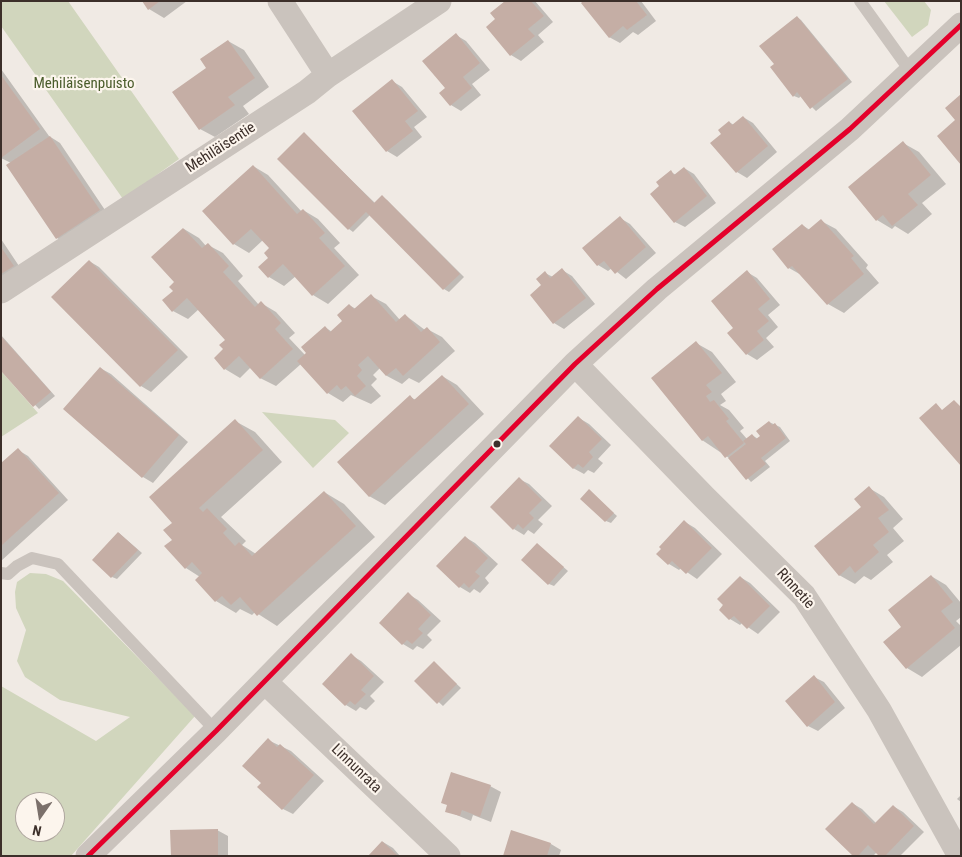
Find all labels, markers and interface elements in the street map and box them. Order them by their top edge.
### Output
park label: Mehiläisenpuisto [33,75,135,93]
street label: Mehiläisentie [183,119,259,177]
unlabelled marker [492,439,502,449]
street label: Rinnetie [772,565,818,613]
street label: Linnunrata [327,741,385,797]
north arrow [15,792,65,842]
text: N [31,822,43,839]

